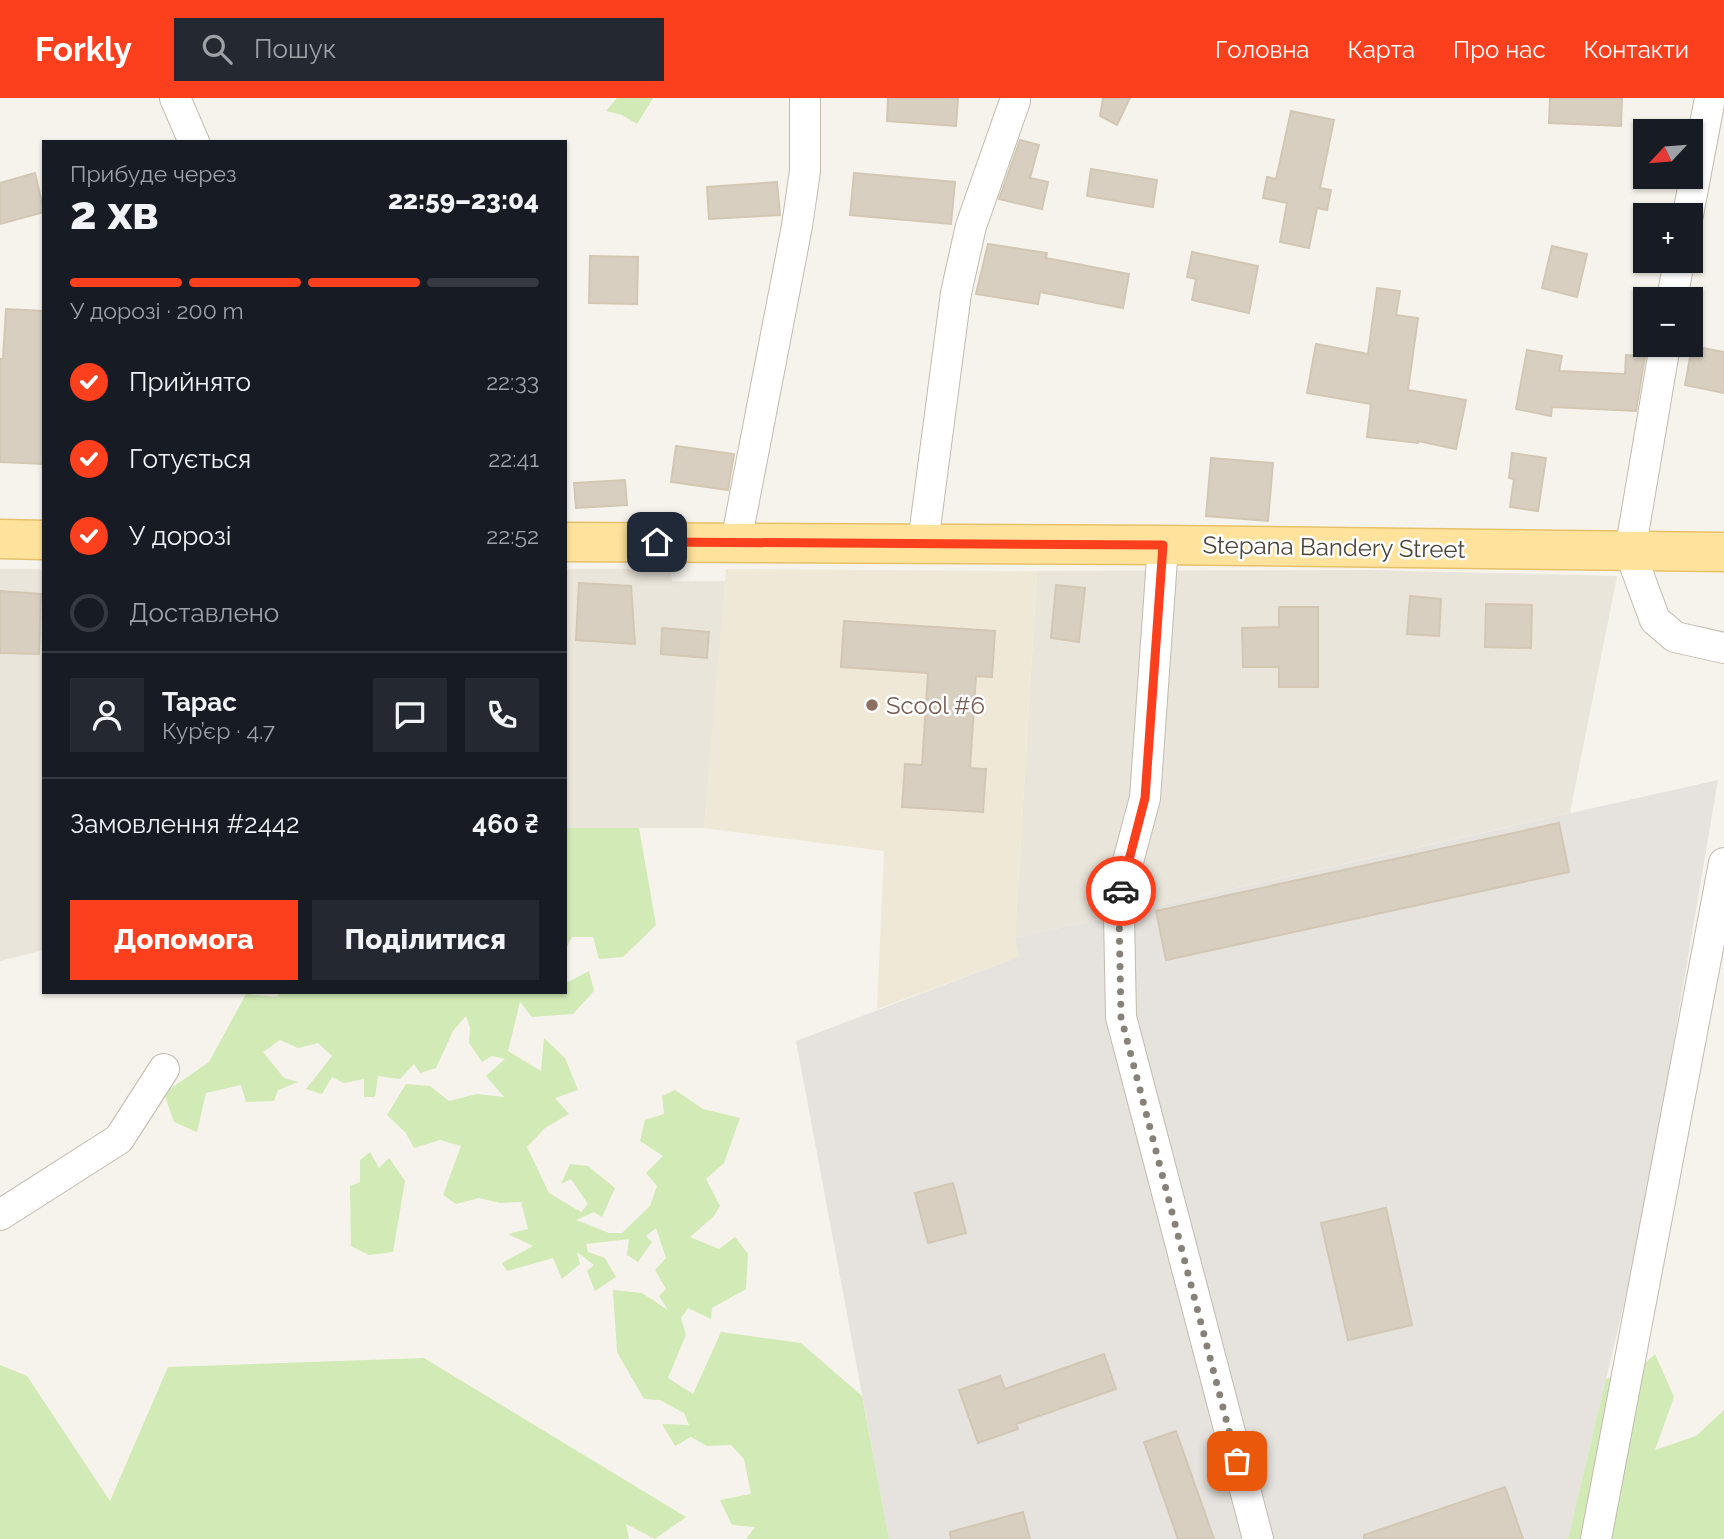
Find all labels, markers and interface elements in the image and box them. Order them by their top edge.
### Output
search box [174,18,664,81]
text: Forkly [35,30,132,69]
icon: search [198,30,236,68]
text: Пошук [254,34,336,64]
text: Головна [1215,35,1309,64]
text: Карта [1347,35,1415,64]
text: Про нас [1453,35,1546,64]
text: Контакти [1584,35,1689,64]
north arrow [1633,119,1703,189]
map controls [1633,119,1703,357]
text: Прибуде через [70,160,237,187]
text: 22:59–23:04 [388,185,539,215]
text: 2 хв [70,186,159,240]
button: + [1633,203,1703,273]
button: − [1633,287,1703,357]
text: У дорозі · 200 m [70,297,244,324]
icon: check [70,363,108,401]
text: Прийнято [129,367,251,397]
text: 22:33 [486,368,539,395]
icon: check [70,440,108,478]
text: Готується [129,444,251,474]
text: 22:41 [488,445,539,472]
pin [627,512,687,572]
icon: check [70,517,108,555]
text: У дорозі [129,521,231,551]
text: 22:52 [486,522,539,549]
icon: home [638,523,676,561]
street label: Stepana Bandery Street [1202,530,1466,564]
text: Доставлено [129,598,279,628]
button: person [70,678,144,752]
button: chat [373,678,447,752]
button: phone [465,678,539,752]
text: Тарас [162,687,237,717]
place label: Scool #6 [886,691,985,720]
marker: Scool #6 [864,697,880,713]
text: Кур’єр · 4.7 [162,717,275,744]
text: Замовлення #2442 [70,809,300,839]
text: 460 ₴ [472,809,539,839]
courier [1086,856,1156,926]
icon: car [1102,872,1140,910]
button: Допомога [70,900,298,980]
button: Поділитися [312,900,539,980]
pin [1207,1431,1267,1491]
icon: bag [1218,1442,1256,1480]

